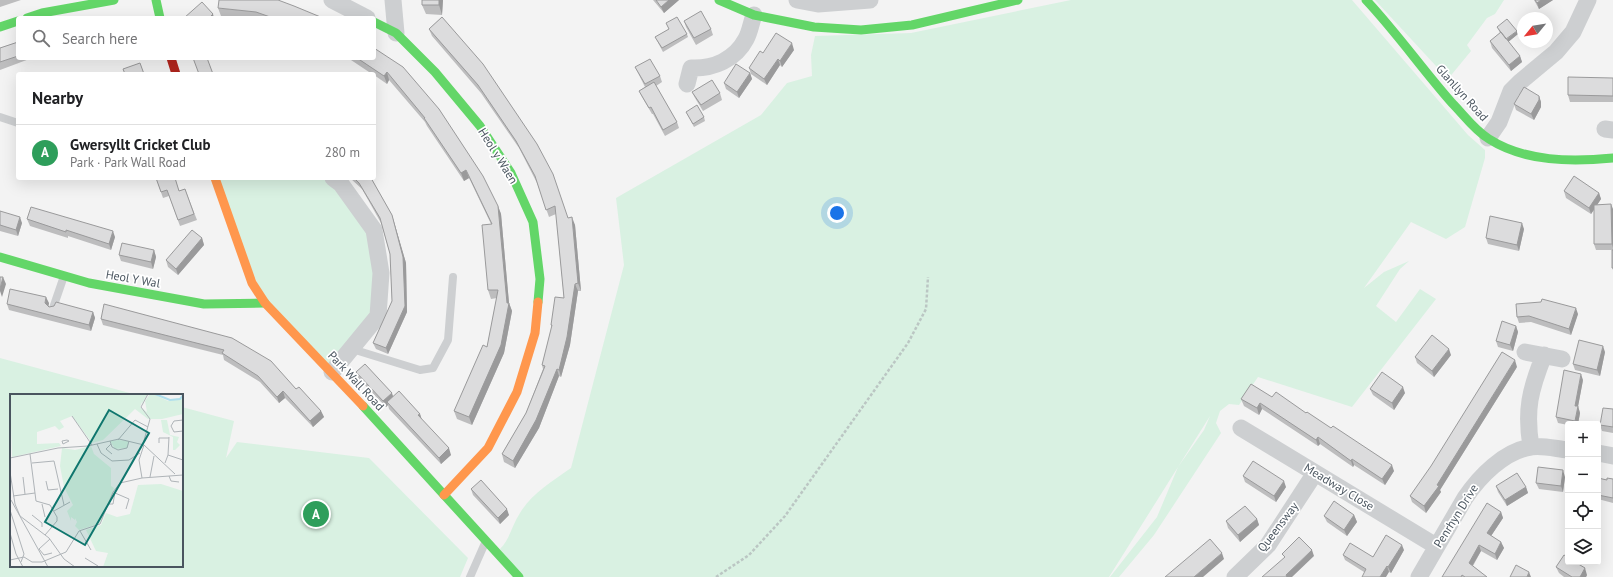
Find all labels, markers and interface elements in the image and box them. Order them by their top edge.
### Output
north arrow [1517,12,1553,48]
search box [16,16,376,60]
icon: search [30,27,52,49]
text: Search here [62,29,138,48]
street label: Glanllyn Road [1433,61,1492,124]
text: Nearby [32,87,83,109]
street label: Heol y Waen [475,125,522,187]
text: Gwersyllt Cricket Club [70,135,210,154]
text: A [41,144,49,161]
text: 280 m [325,144,360,161]
text: Park · Park Wall Road [70,154,186,171]
your location [827,203,847,223]
street label: Heol Y Wal [105,266,162,291]
street label: Park Wall Road [325,348,388,413]
inset map [10,394,183,567]
map controls [1565,421,1601,565]
button: + [1565,421,1601,457]
button: − [1565,457,1601,493]
street label: Meadway Close [1302,460,1377,513]
street label: Penrhyn Drive [1430,481,1481,550]
button: locate [1565,493,1601,529]
street label: Queensway [1254,498,1302,555]
pin: A [303,499,329,529]
button: layers [1565,529,1601,565]

